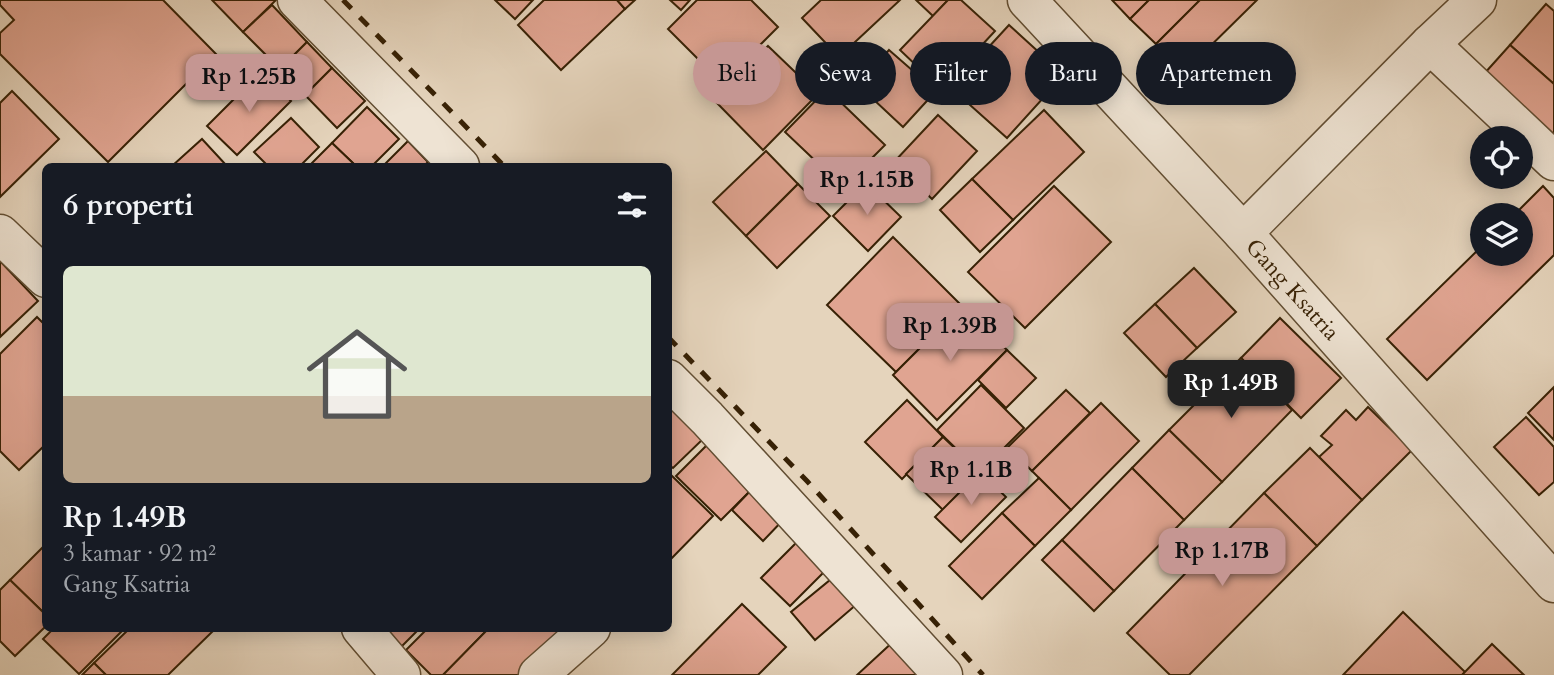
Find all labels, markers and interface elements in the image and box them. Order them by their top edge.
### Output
chip: Beli [693,42,781,105]
chip: Sewa [795,42,896,105]
chip: Filter [910,42,1011,105]
chip: Baru [1025,42,1122,105]
chip: Apartemen [1136,42,1296,105]
pin: Rp 1.25B [177,54,321,114]
text: Rp 1.25B [202,61,296,92]
map controls [1470,126,1533,266]
button: locate [1470,126,1533,189]
pin: Rp 1.15B [795,158,939,217]
text: Rp 1.15B [820,164,914,195]
text: 6 properti [63,185,194,226]
icon: filters [613,186,651,224]
button: layers [1470,203,1533,266]
street label: Gang Ksatria [1239,232,1347,347]
pin: Rp 1.39B [878,304,1022,363]
text: Rp 1.39B [903,310,997,341]
icon: home [294,311,420,437]
pin: Rp 1.49B [1159,360,1303,420]
text: Rp 1.49B [1184,367,1278,398]
pin: Rp 1.1B [906,448,1036,507]
text: Rp 1.1B [929,454,1013,485]
text: Rp 1.49B [63,497,187,538]
pin: Rp 1.17B [1150,528,1294,588]
text: Rp 1.17B [1175,535,1269,566]
text: 3 kamar · 92 m² [63,538,216,569]
text: Gang Ksatria [63,569,190,600]

